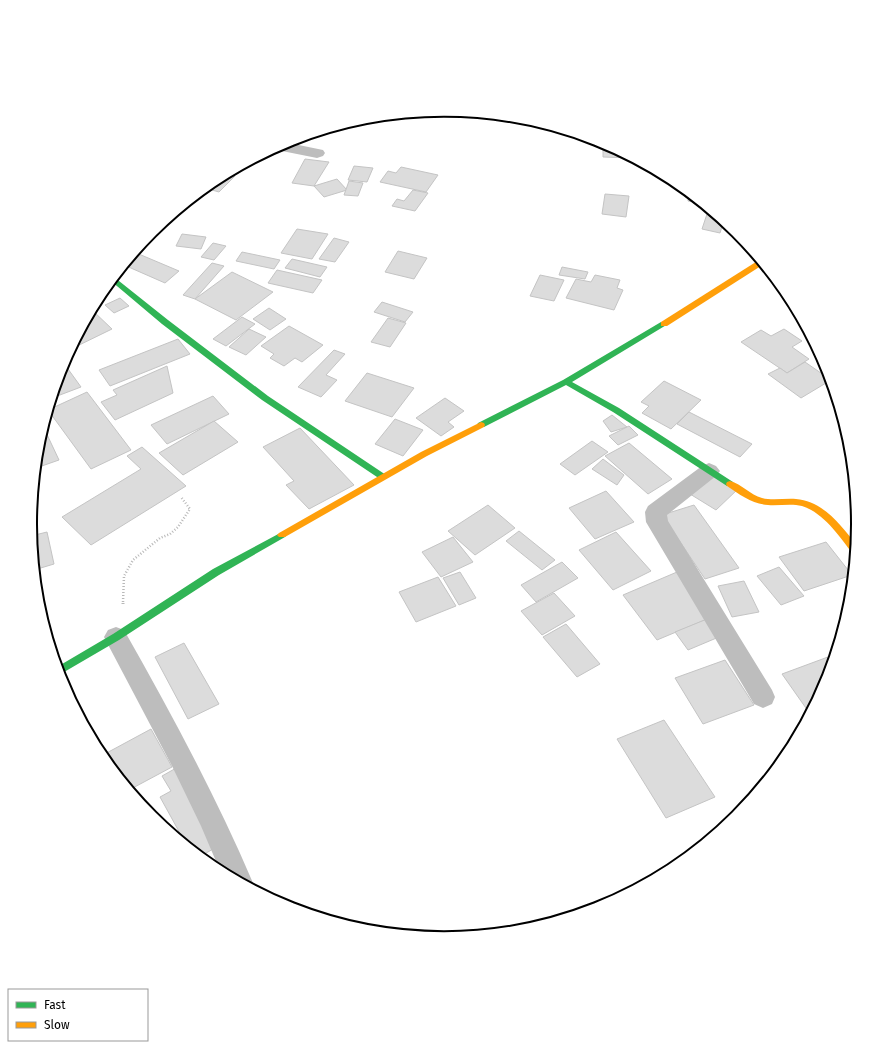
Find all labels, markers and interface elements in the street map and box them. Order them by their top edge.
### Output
legend [8,989,148,1041]
text: Fast [44,998,66,1012]
text: Slow [44,1018,70,1032]

